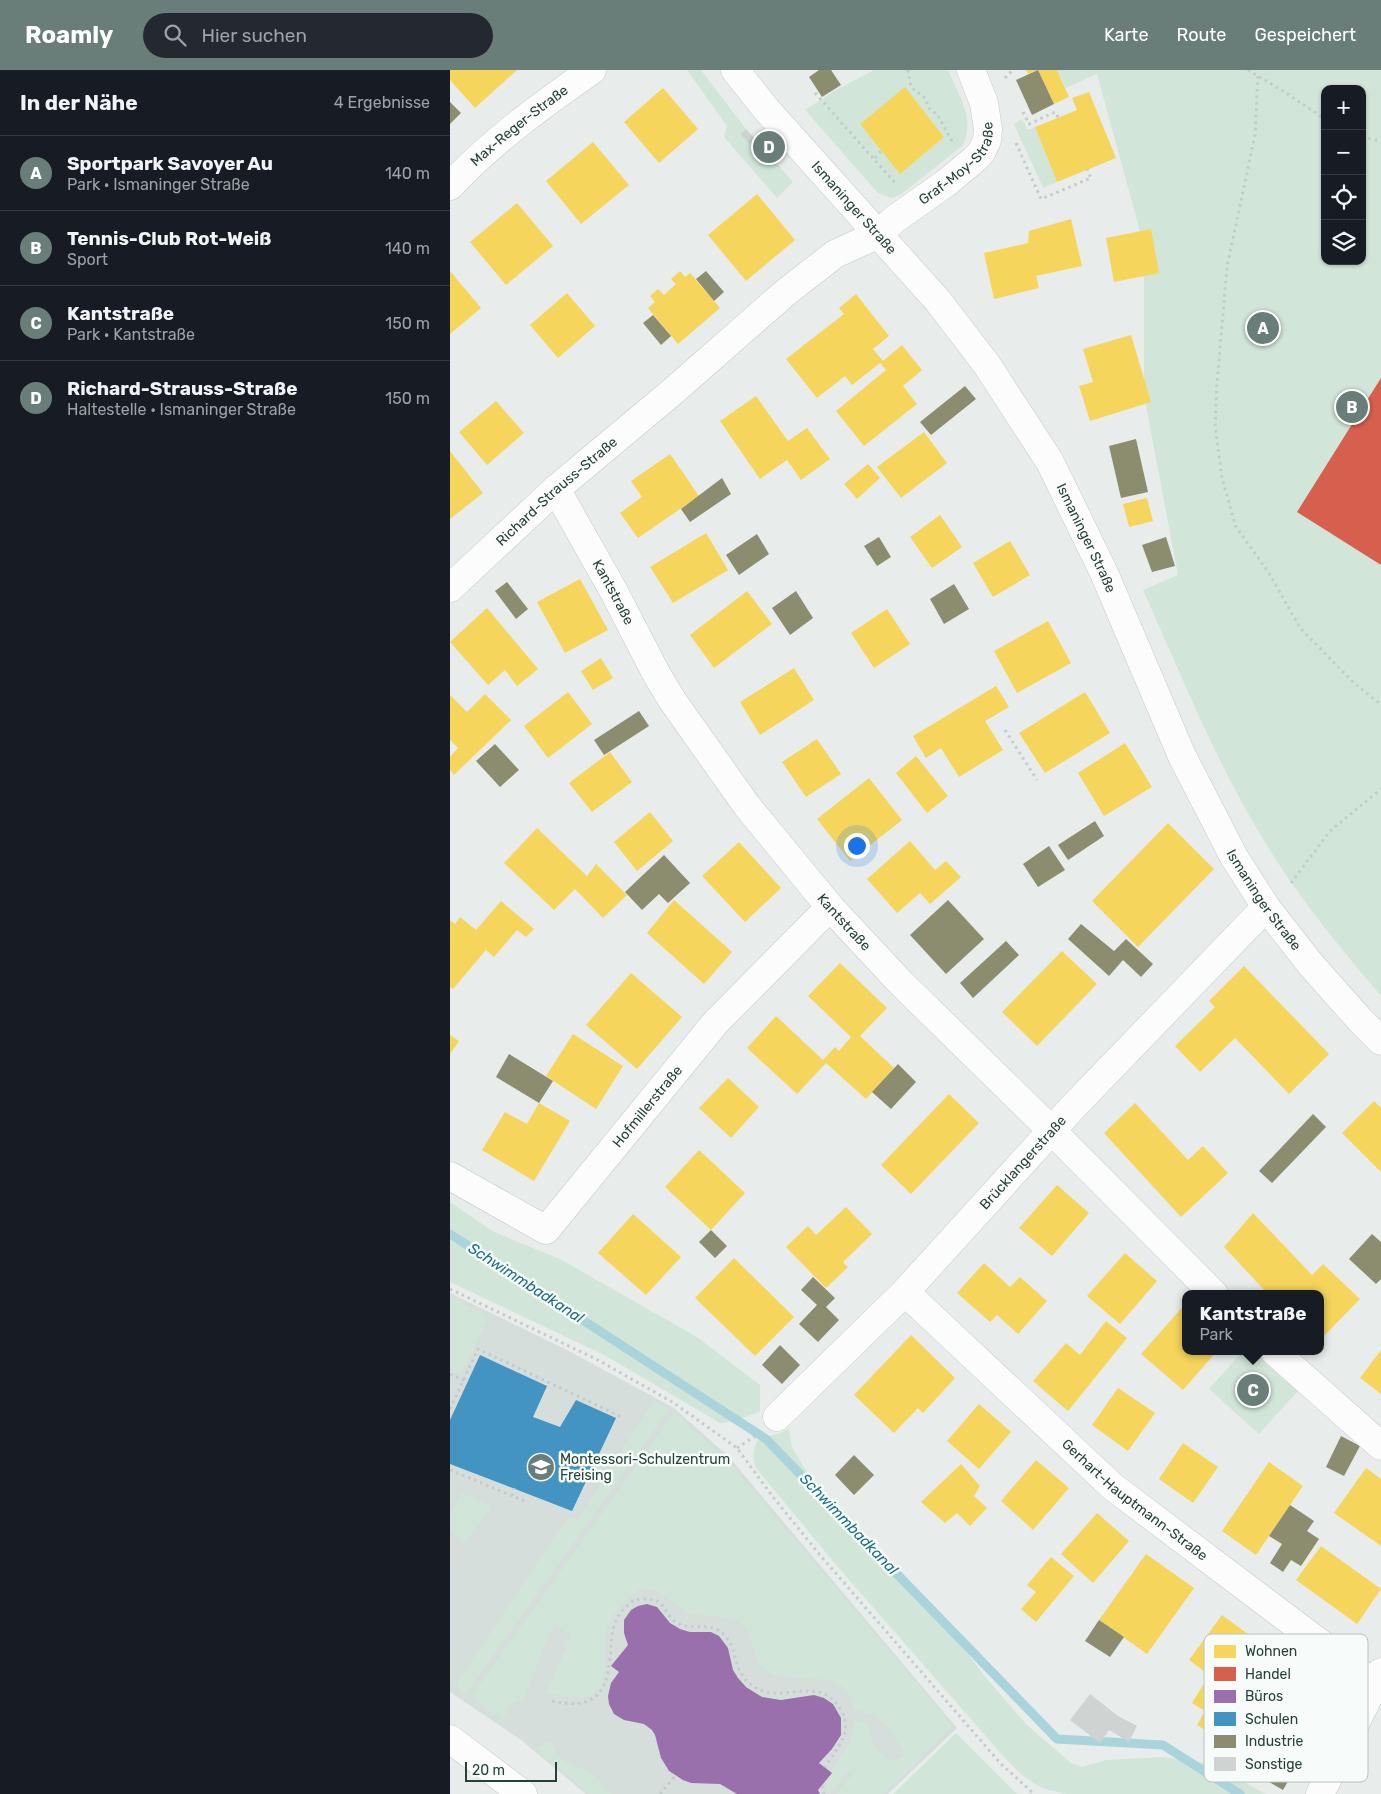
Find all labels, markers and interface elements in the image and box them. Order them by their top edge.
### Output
search box [143,13,493,58]
text: Roamly [25,21,113,49]
icon: search [161,21,189,49]
text: Hier suchen [201,24,307,47]
text: Karte [1104,24,1148,46]
text: Route [1176,24,1226,46]
text: Gespeichert [1254,24,1356,46]
street label: Max-Reger-Straße [467,82,572,170]
map controls [1321,85,1366,265]
button: + [1321,85,1366,130]
text: In der Nähe [20,90,138,115]
text: 4 Ergebnisse [334,93,430,112]
street label: Graf-Moy-Straße [916,120,997,209]
pin: D [753,128,785,166]
button: − [1321,130,1366,175]
text: Sportpark Savoyer Au [67,152,273,175]
street label: Ismaninger Straße [808,158,900,258]
text: A [30,164,42,183]
text: 140 m [385,164,430,183]
text: Park · Ismaninger Straße [67,175,250,194]
button: locate [1321,175,1366,220]
button: layers [1321,220,1366,265]
text: Tennis-Club Rot-Weiß [67,227,271,250]
text: B [30,239,42,258]
text: 140 m [385,239,430,258]
text: Sport [67,250,108,269]
text: Kantstraße [67,302,174,325]
pin: A [1247,309,1279,347]
text: C [30,314,42,333]
text: 150 m [385,314,430,333]
text: Park · Kantstraße [67,325,195,344]
text: Richard-Strauss-Straße [67,377,298,400]
pin: B [1336,388,1368,426]
text: D [30,389,42,408]
text: 150 m [385,389,430,408]
text: Haltestelle · Ismaninger Straße [67,400,296,419]
street label: Richard-Strauss-Straße [493,433,621,550]
street label: Ismaninger Straße [1053,480,1119,595]
street label: Kantstraße [589,557,638,628]
your location [844,833,870,859]
street label: Ismaninger Straße [1223,847,1305,954]
street label: Kantstraße [813,890,874,954]
street label: Hofmillerstraße [609,1062,686,1151]
street label: Brücklangerstraße [976,1112,1070,1213]
water label: Schwimmbadkanal [465,1239,587,1327]
popup [1182,1290,1324,1355]
text: Kantstraße [1199,1302,1307,1325]
text: Park [1199,1325,1233,1344]
pin: C [1237,1371,1269,1409]
street label: Gerhart-Hauptmann-Straße [1058,1436,1211,1564]
place label: Montessori-Schulzentrum Freising [560,1451,730,1484]
school or university icon: Montessori-Schulzentrum Freising [526,1452,556,1482]
water label: Schwimmbadkanal [796,1470,902,1579]
legend [1204,1634,1368,1782]
text: Wohnen [1245,1643,1297,1660]
text: Handel [1245,1666,1291,1683]
text: Büros [1245,1688,1283,1705]
text: Schulen [1245,1711,1298,1728]
text: Industrie [1245,1733,1303,1750]
text: Sonstige [1245,1756,1303,1773]
scale bar [465,1759,558,1782]
text: 20 m [472,1762,505,1779]

